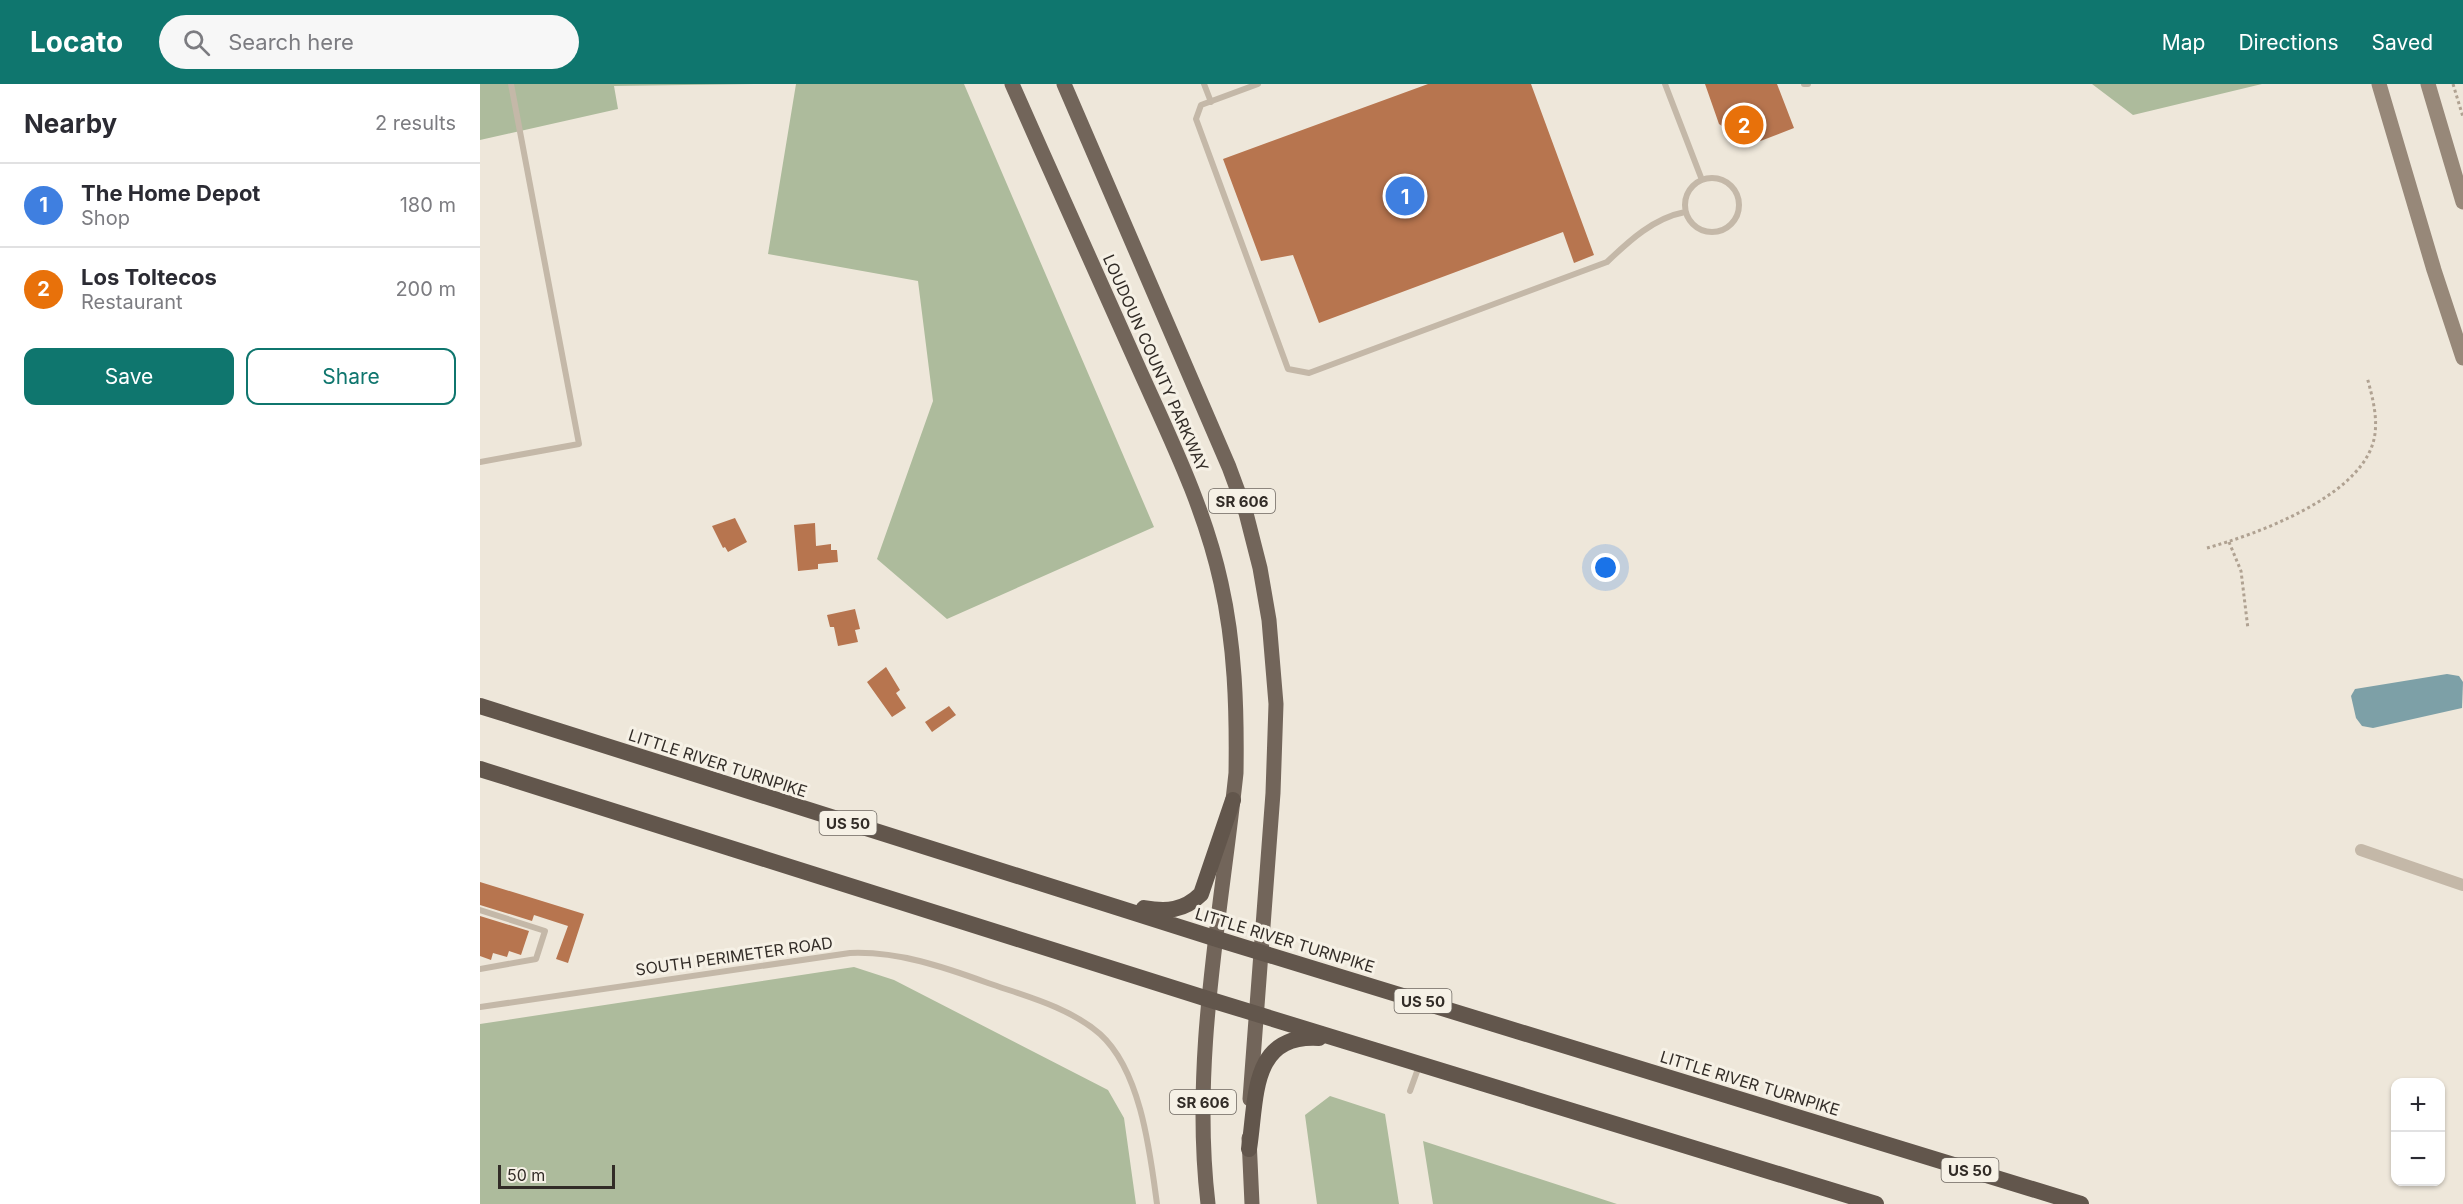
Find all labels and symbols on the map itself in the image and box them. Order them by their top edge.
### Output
pin: 2 [1724,102,1764,147]
pin: 1 [1386,174,1424,218]
street label: LOUDOUN COUNTY PARKWAY [1099,251,1213,475]
road number: SR 606 [1209,489,1275,513]
your location [1591,553,1620,582]
street label: LITTLE RIVER TURNPIKE [626,725,810,801]
road number: US 50 [820,811,877,835]
street label: LITTLE RIVER TURNPIKE [1193,903,1377,977]
street label: SOUTH PERIMETER ROAD [634,932,834,980]
road number: US 50 [1394,989,1452,1013]
street label: LITTLE RIVER TURNPIKE [1658,1046,1842,1120]
road number: SR 606 [1170,1090,1236,1114]
road number: US 50 [1942,1158,1998,1182]
scale bar [498,1162,615,1190]

